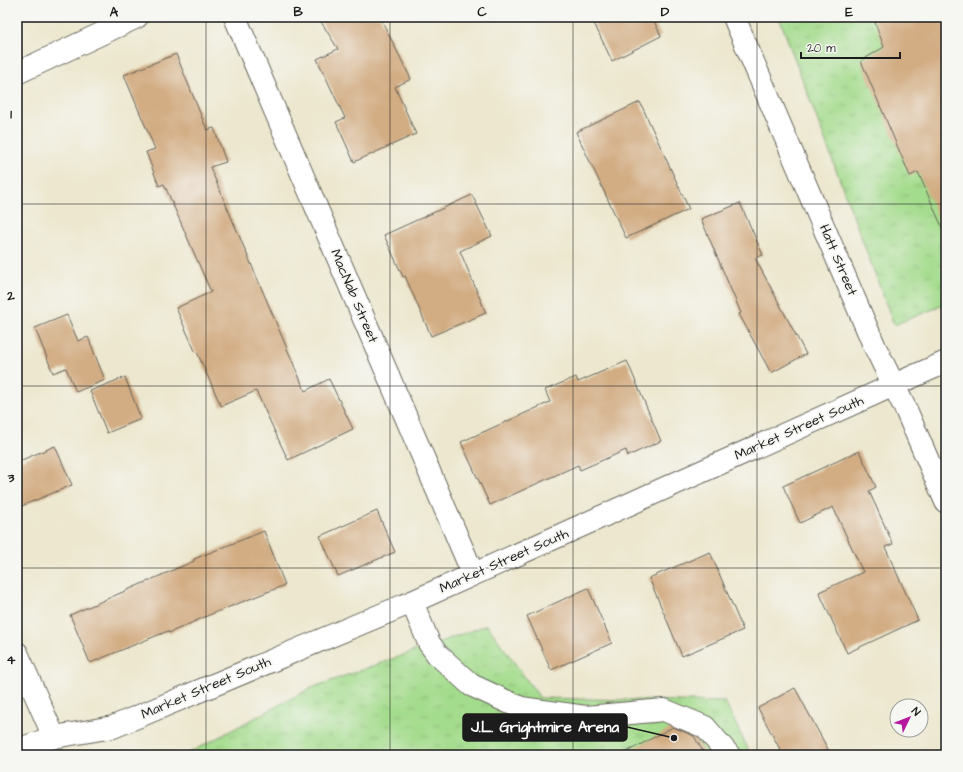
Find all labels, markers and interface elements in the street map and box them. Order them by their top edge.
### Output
text: A [110,3,119,21]
text: B [293,3,303,21]
text: C [477,3,487,21]
text: D [661,3,670,21]
text: E [845,3,853,21]
scale bar [801,34,900,60]
text: 20 m [807,40,836,57]
text: 1 [10,105,12,123]
street label: Hatt Street [814,221,862,299]
street label: MacNab Street [325,246,383,346]
text: 2 [6,287,15,305]
street label: Market Street South [731,391,867,465]
text: 3 [7,469,15,487]
street label: Market Street South [436,524,572,598]
text: 4 [7,651,16,669]
street label: Market Street South [138,652,274,724]
north arrow [889,698,929,738]
text: N [908,704,924,719]
callout: J.L. Grightmire Arena [463,714,627,741]
text: J.L. Grightmire Arena [470,717,619,740]

